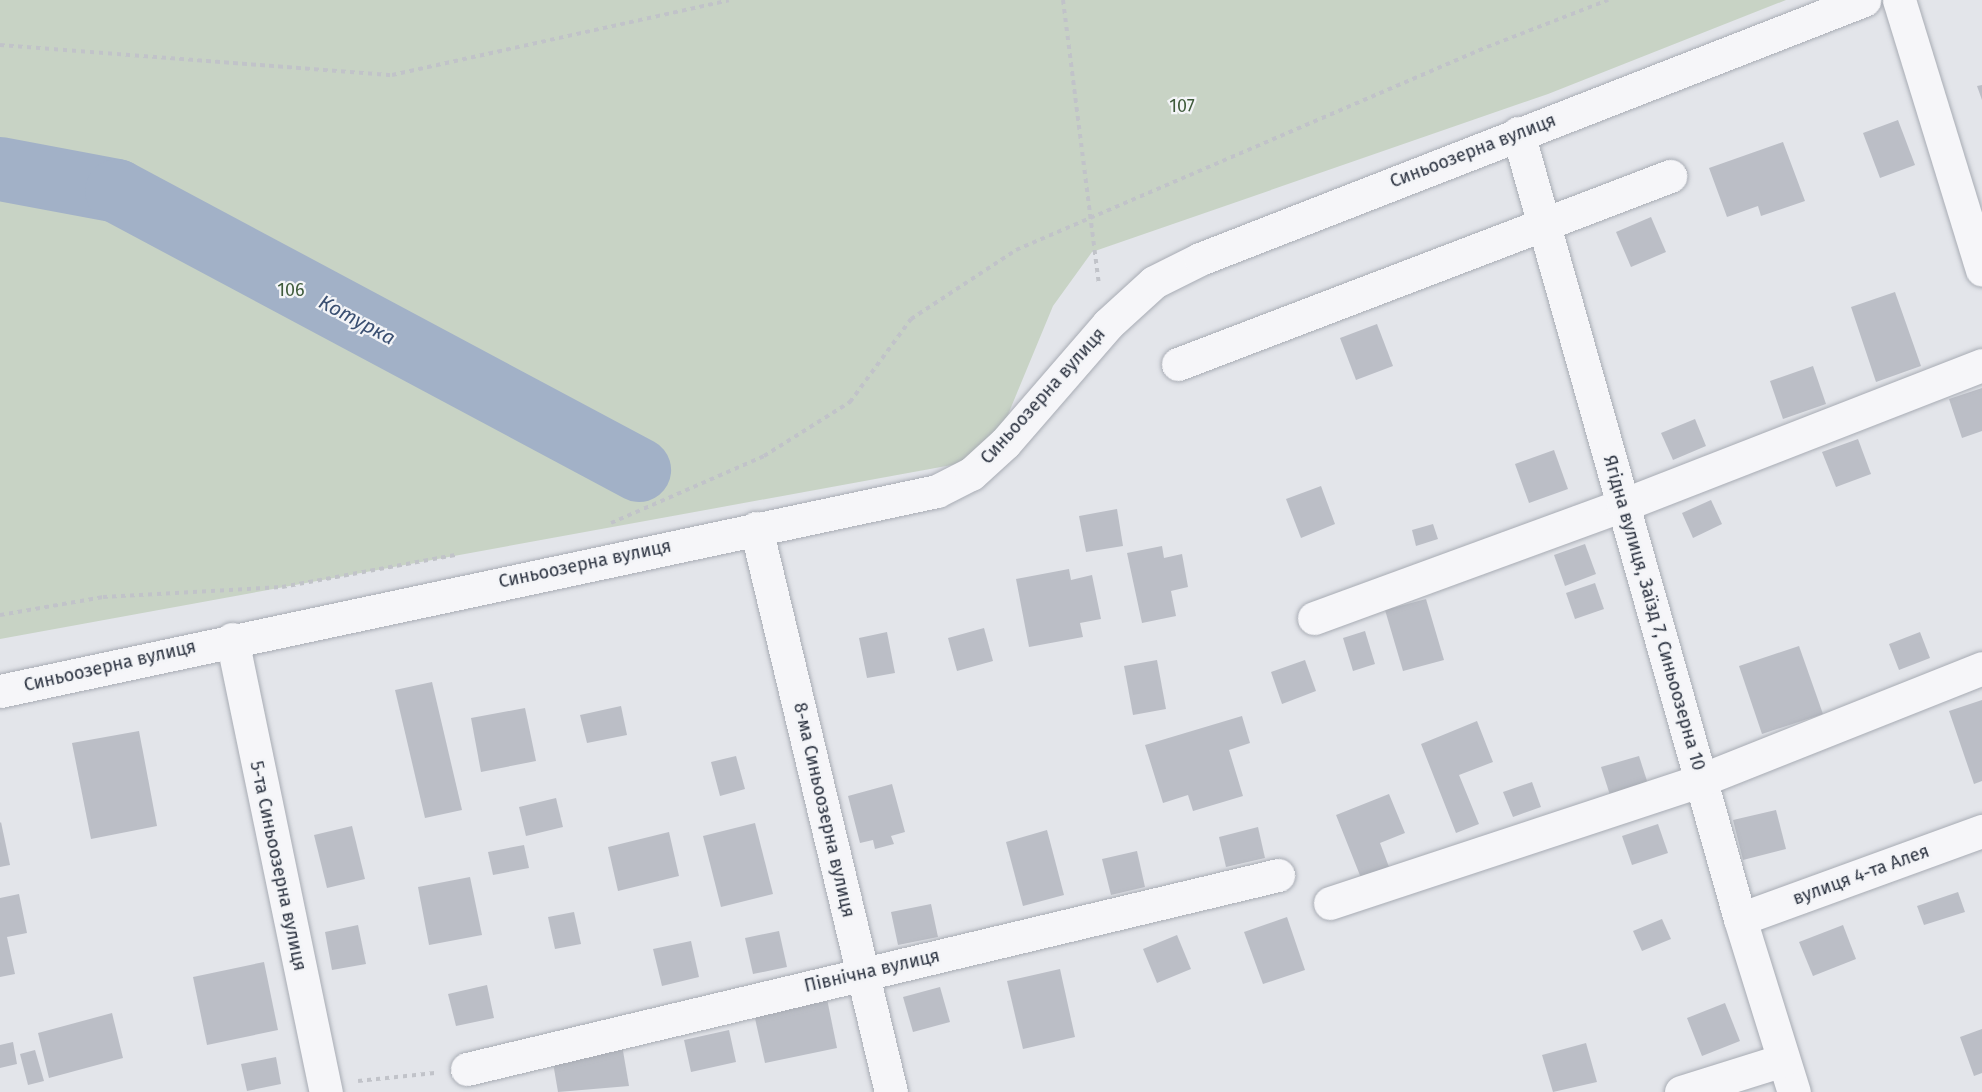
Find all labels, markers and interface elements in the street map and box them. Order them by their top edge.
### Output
park label: 107 [1169,95,1195,117]
street label: Синьоозерна вулиця [1387,109,1559,193]
park label: 106 [277,279,305,301]
water label: Котурка [315,290,399,350]
street label: Синьоозерна вулиця [976,323,1110,469]
street label: Ягідна вулиця, Заїзд 7, Синьоозерна 10 [1599,453,1709,773]
street label: Синьоозерна вулиця [497,535,673,593]
street label: Синьоозерна вулиця [22,636,198,696]
street label: 8-ма Синьоозерна вулиця [789,700,859,920]
street label: 5-та Синьоозерна вулиця [245,759,311,973]
street label: вулиця 4-та Алея [1790,840,1932,910]
street label: Північна вулиця [802,945,942,997]

